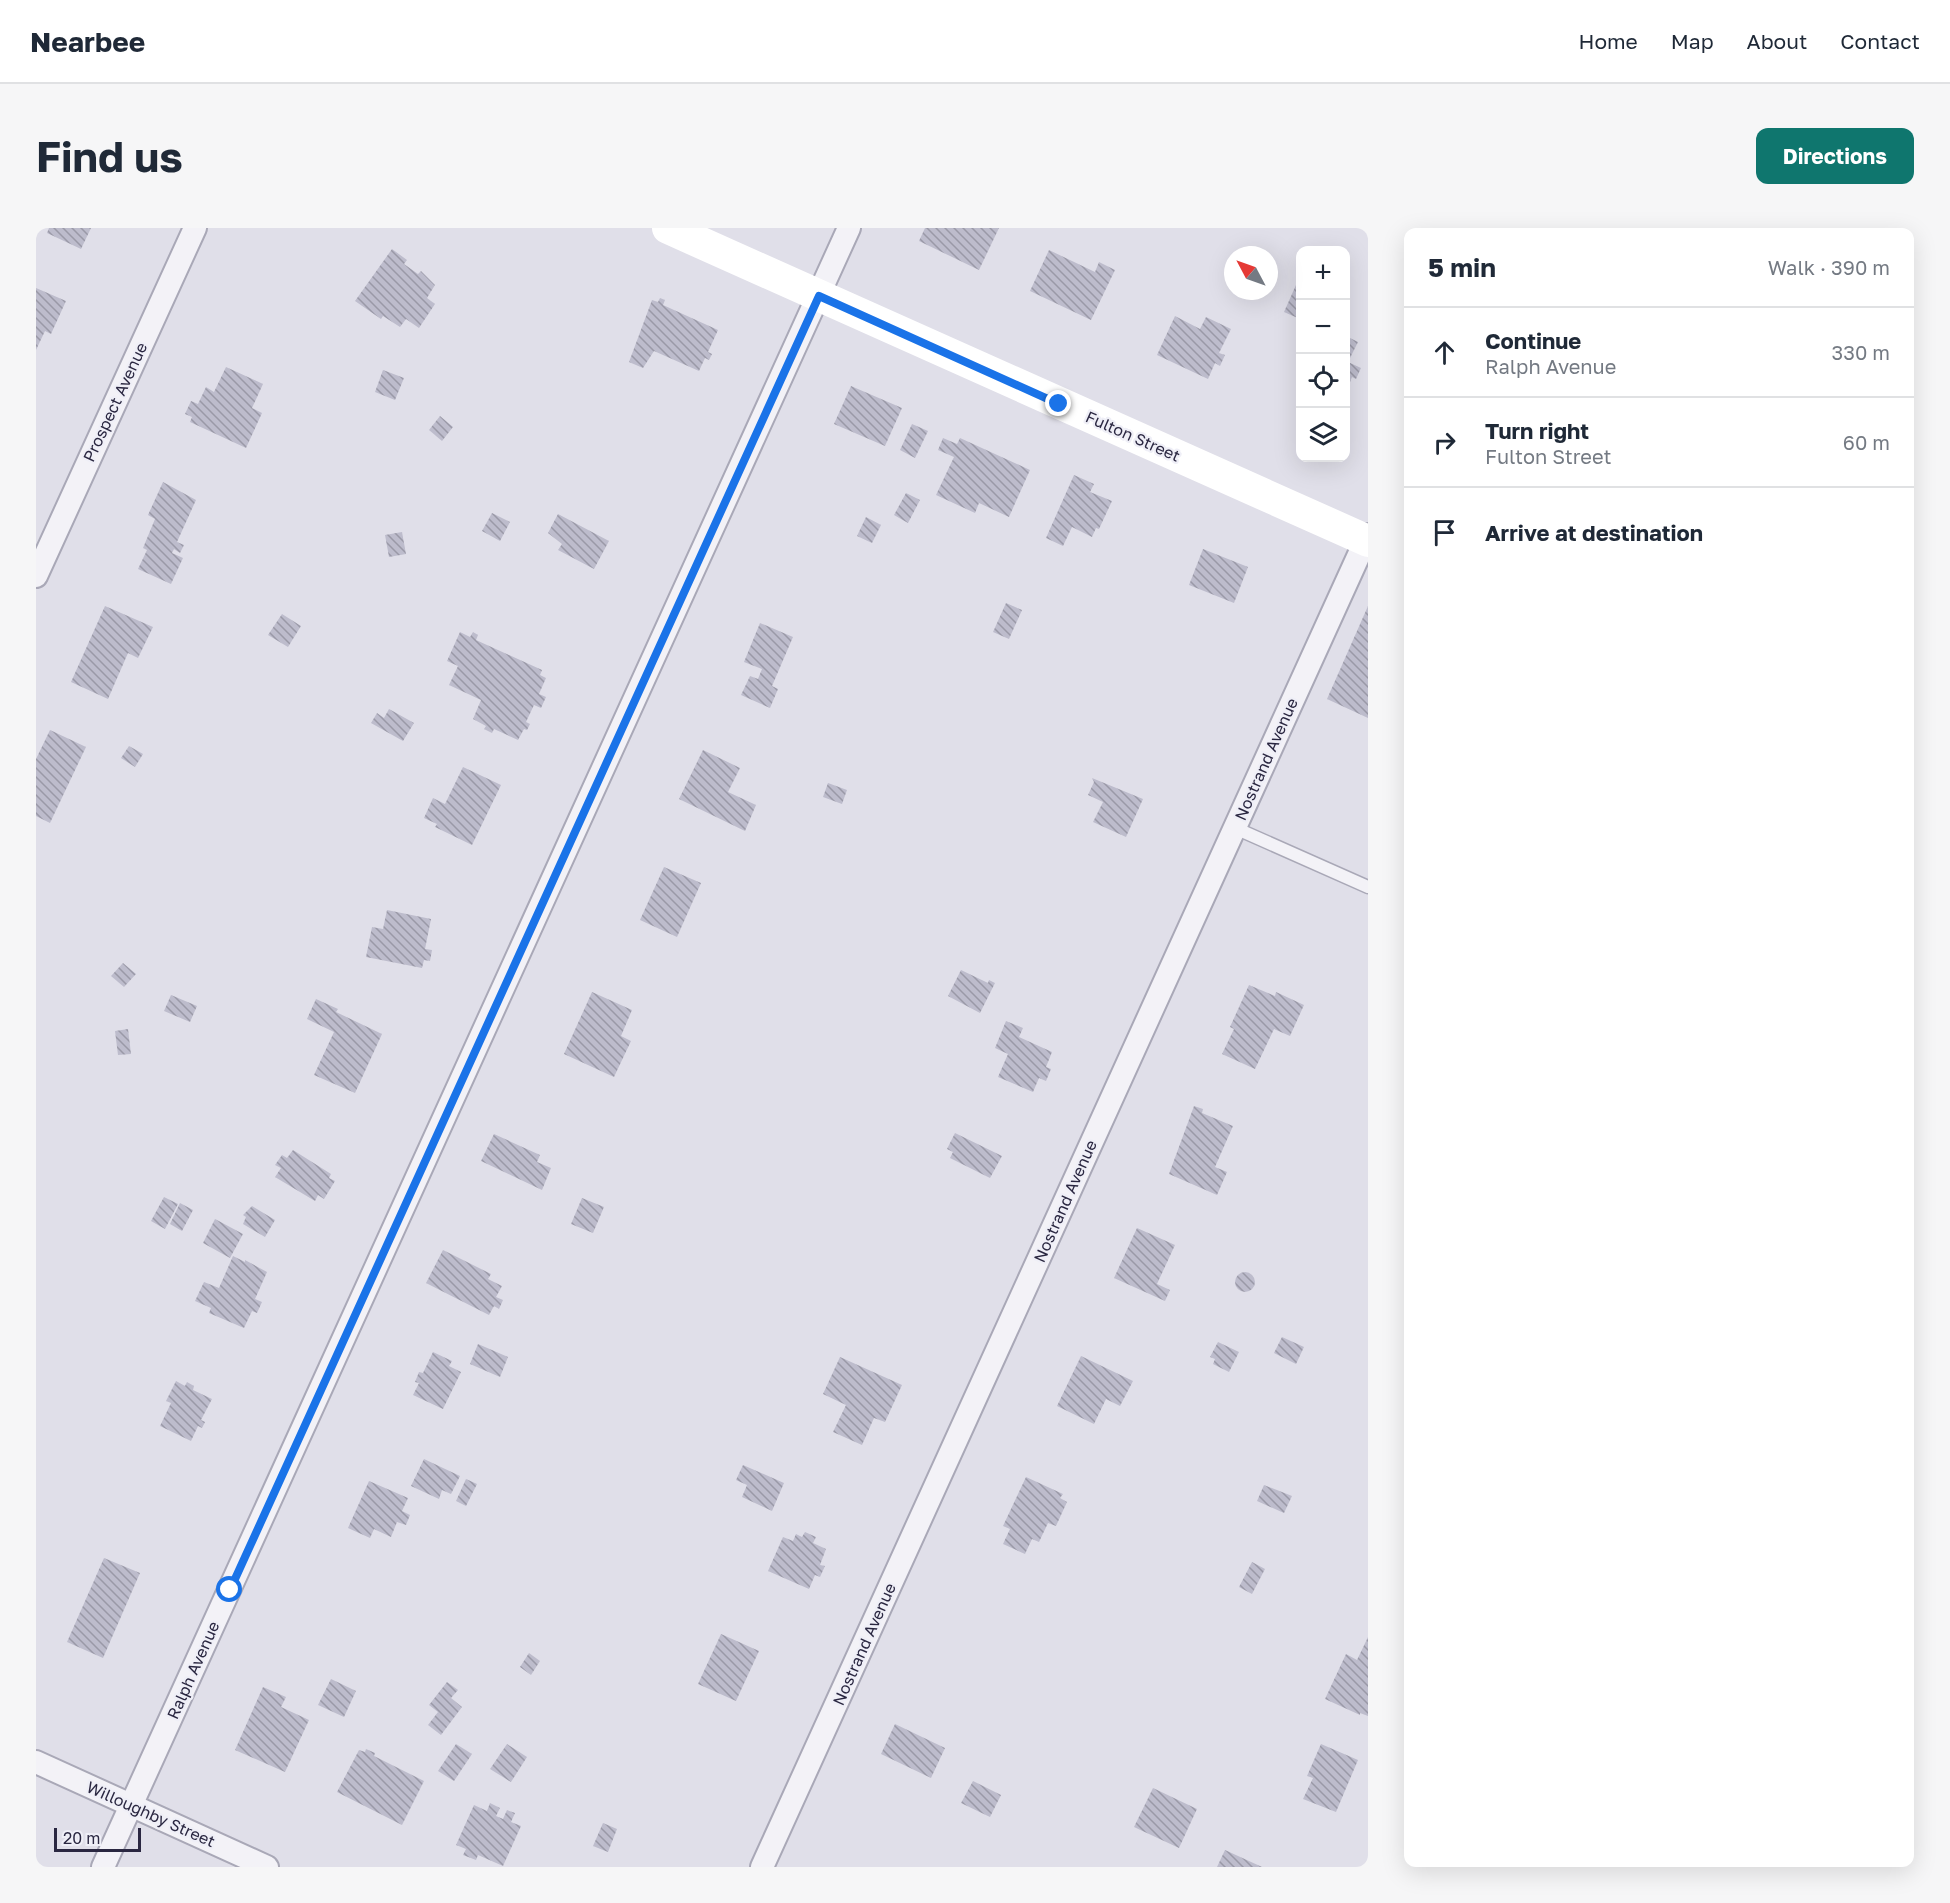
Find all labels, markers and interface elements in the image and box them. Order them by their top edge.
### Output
text: Nearbee [30,25,145,58]
text: Home [1578,28,1638,54]
text: Map [1671,28,1714,54]
text: About [1747,28,1807,54]
text: Contact [1840,28,1920,54]
button: Directions [1756,128,1914,184]
text: Find us [36,131,183,181]
north arrow [1224,246,1278,300]
map controls [1296,246,1350,462]
button: + [1296,246,1350,300]
text: 5 min [1428,252,1496,283]
text: Walk · 390 m [1768,255,1890,279]
button: − [1296,300,1350,354]
text: Continue [1485,327,1581,354]
icon: ahead [1428,336,1461,369]
street label: Prospect Avenue [79,339,151,465]
text: 330 m [1832,340,1890,364]
button: locate [1296,354,1350,408]
text: Ralph Avenue [1485,354,1616,378]
route end [1045,390,1071,416]
street label: Fulton Street [1083,406,1183,466]
button: layers [1296,408,1350,462]
text: Turn right [1485,417,1589,444]
icon: right [1428,426,1461,459]
text: 60 m [1843,430,1890,454]
text: Fulton Street [1485,444,1612,468]
icon: arrive [1428,516,1461,549]
text: Arrive at destination [1485,519,1703,546]
street label: Nostrand Avenue [1230,695,1302,823]
street label: Nostrand Avenue [1029,1137,1101,1265]
route start [216,1576,242,1602]
street label: Nostrand Avenue [828,1580,900,1708]
street label: Ralph Avenue [163,1618,223,1722]
street label: Willoughby Street [84,1777,218,1851]
scale bar [54,1825,141,1852]
text: 20 m [63,1828,100,1848]

